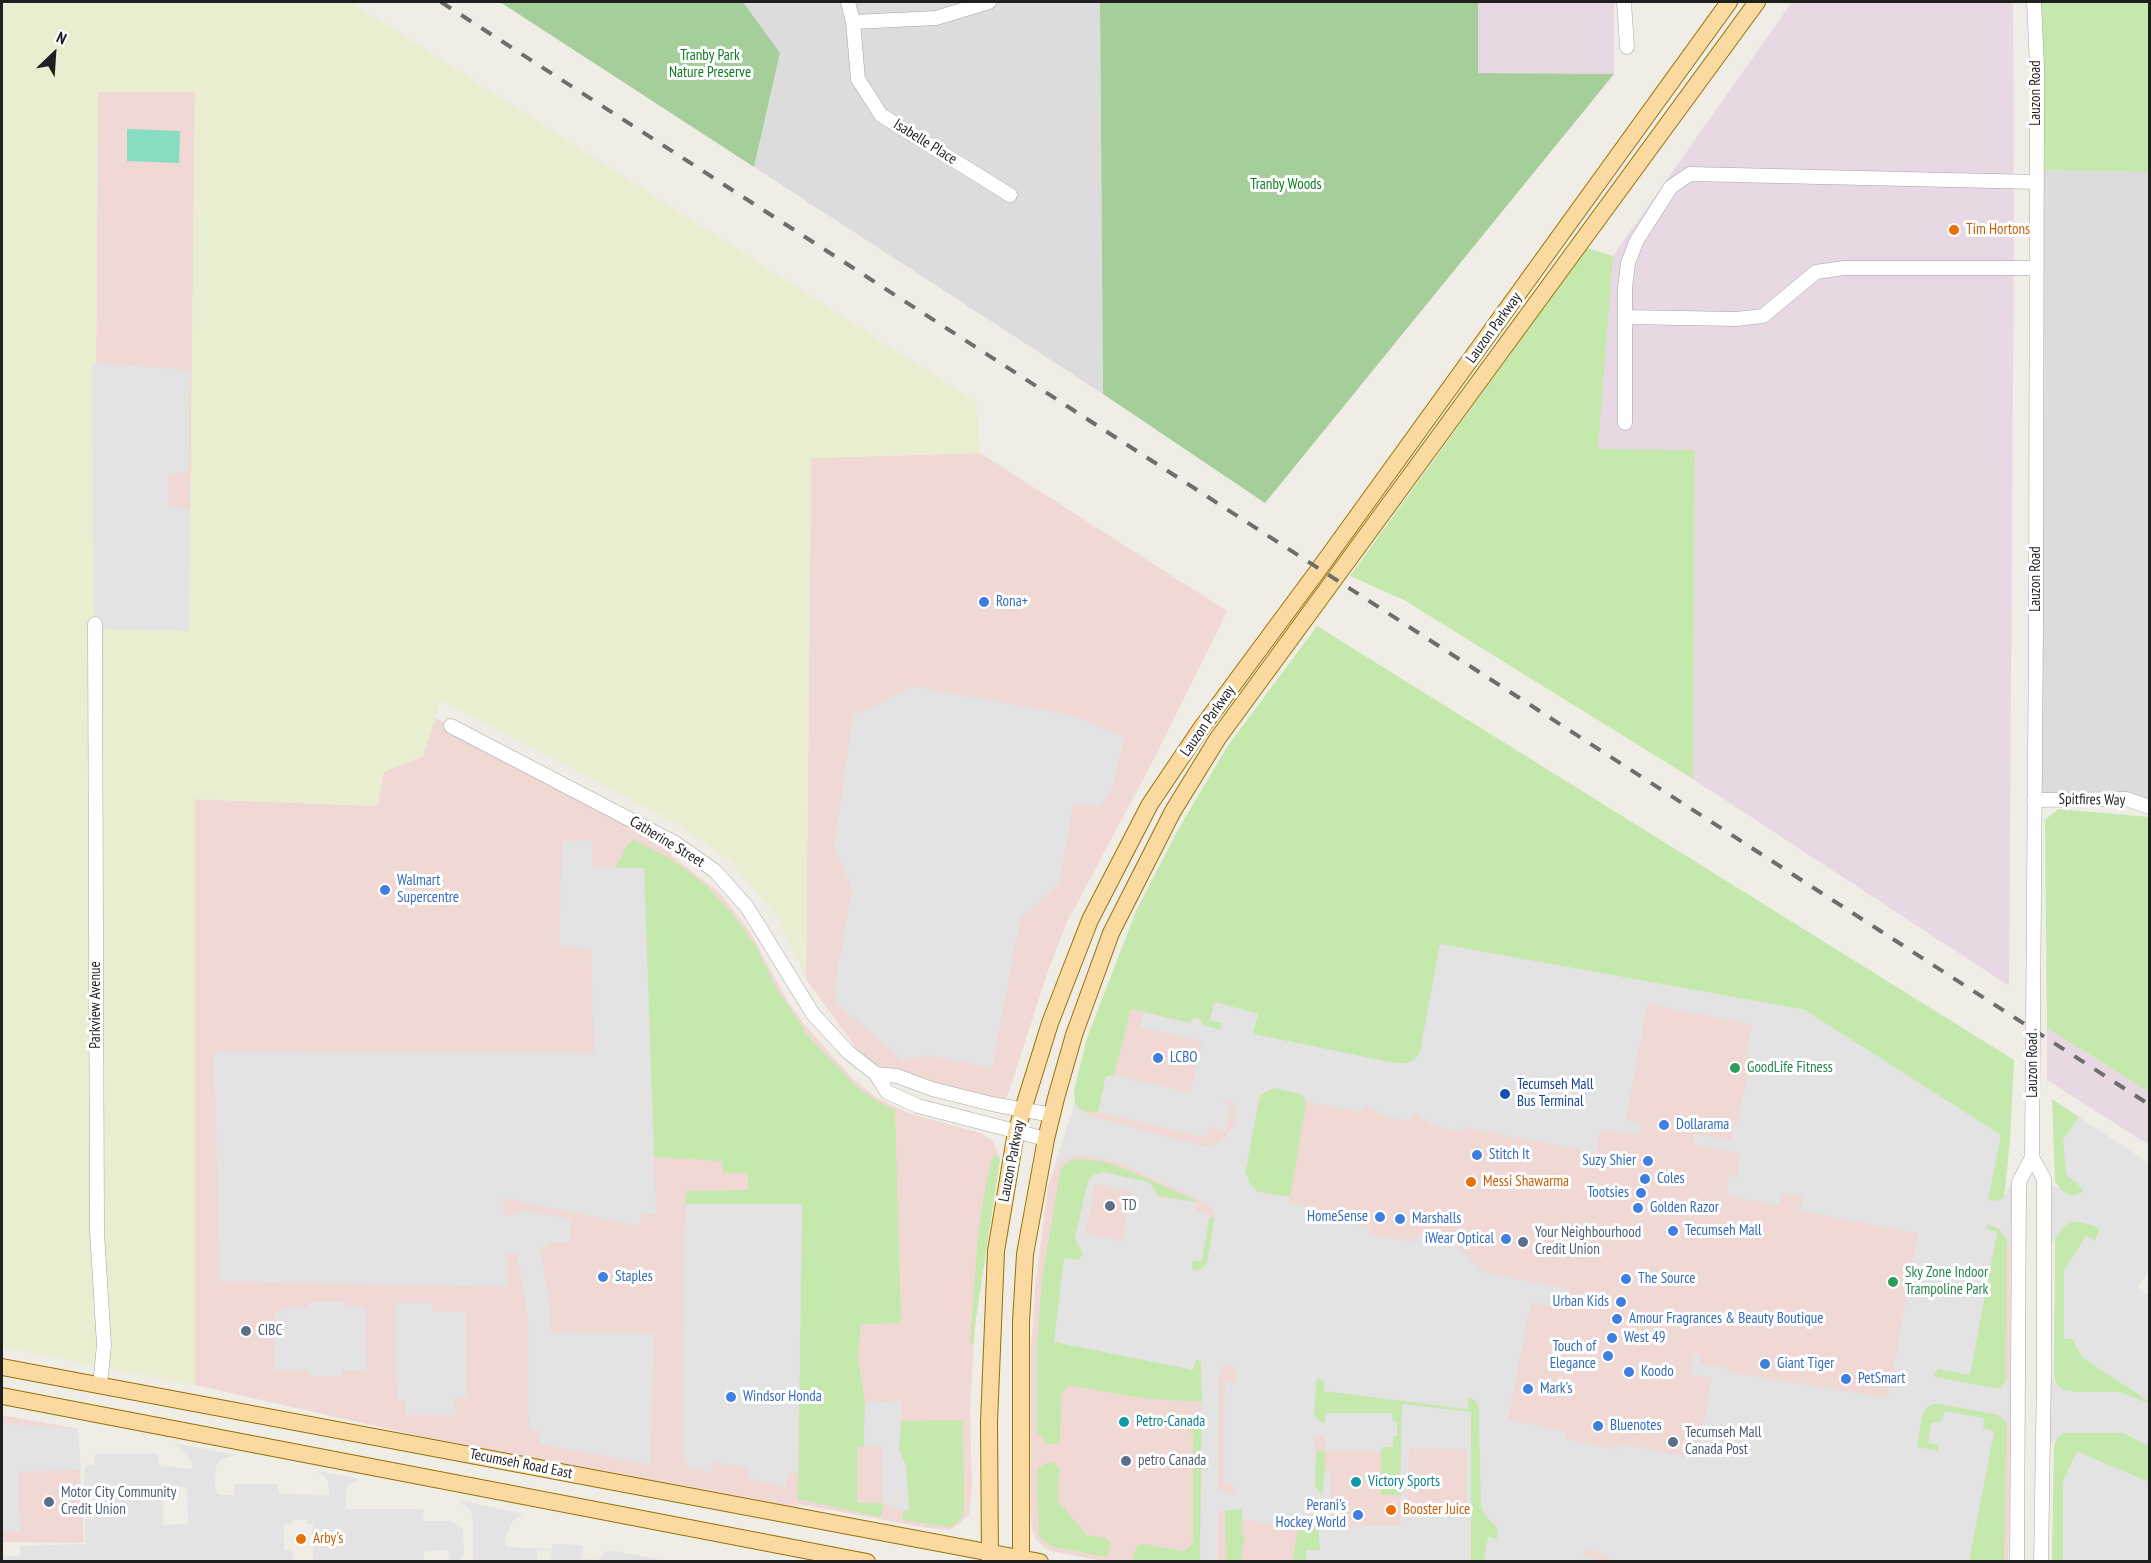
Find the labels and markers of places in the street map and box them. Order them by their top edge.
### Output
place label: Tim Hortons [1966,221,2030,239]
marker: Tim Hortons [1947,223,1961,237]
place label: Rona+ [996,593,1028,611]
marker: Rona+ [977,595,991,609]
place label: Walmart Supercentre [397,872,459,907]
marker: Walmart Supercentre [378,883,392,897]
place label: LCBO [1170,1049,1198,1067]
marker: LCBO [1151,1051,1165,1065]
place label: GoodLife Fitness [1747,1059,1833,1077]
marker: GoodLife Fitness [1728,1061,1742,1075]
place label: Tecumseh Mall Bus Terminal [1517,1076,1593,1111]
marker: Tecumseh Mall Bus Terminal [1498,1087,1512,1101]
place label: Dollarama [1676,1116,1729,1134]
marker: Dollarama [1657,1118,1671,1132]
place label: Stitch It [1489,1146,1530,1164]
marker: Stitch It [1470,1148,1484,1162]
place label: Suzy Shier [1582,1152,1636,1170]
marker: Suzy Shier [1641,1154,1655,1168]
place label: Coles [1657,1170,1685,1188]
marker: Coles [1638,1172,1652,1186]
place label: Messi Shawarma [1483,1173,1569,1191]
marker: Messi Shawarma [1464,1175,1478,1189]
place label: Tootsies [1587,1184,1629,1202]
marker: Tootsies [1634,1186,1648,1200]
place label: TD [1122,1197,1137,1215]
marker: TD [1103,1199,1117,1213]
place label: Golden Razor [1650,1199,1719,1217]
marker: Golden Razor [1631,1201,1645,1215]
place label: HomeSense [1307,1208,1368,1226]
marker: HomeSense [1373,1210,1387,1224]
place label: Marshalls [1412,1210,1461,1228]
marker: Marshalls [1393,1212,1407,1226]
place label: Tecumseh Mall [1685,1222,1761,1240]
place label: Your Neighbourhood Credit Union [1535,1224,1641,1259]
marker: Tecumseh Mall [1666,1224,1680,1238]
place label: iWear Optical [1425,1230,1494,1248]
marker: iWear Optical [1499,1232,1513,1246]
marker: Your Neighbourhood Credit Union [1516,1235,1530,1249]
place label: Sky Zone Indoor Trampoline Park [1905,1264,1988,1299]
place label: Staples [615,1268,653,1286]
marker: Staples [596,1270,610,1284]
place label: The Source [1638,1270,1695,1288]
marker: The Source [1619,1272,1633,1286]
marker: Sky Zone Indoor Trampoline Park [1886,1275,1900,1289]
place label: Urban Kids [1553,1293,1609,1311]
marker: Urban Kids [1614,1295,1628,1309]
place label: Amour Fragrances & Beauty Boutique [1629,1310,1823,1328]
marker: Amour Fragrances & Beauty Boutique [1610,1312,1624,1326]
place label: CIBC [258,1322,282,1340]
marker: CIBC [239,1324,253,1338]
place label: West 49 [1624,1329,1666,1347]
marker: West 49 [1605,1331,1619,1345]
place label: Touch of Elegance [1550,1338,1596,1373]
marker: Touch of Elegance [1601,1349,1615,1363]
place label: Giant Tiger [1777,1355,1834,1373]
marker: Giant Tiger [1758,1357,1772,1371]
place label: Koodo [1641,1363,1674,1381]
marker: Koodo [1622,1365,1636,1379]
place label: PetSmart [1858,1370,1905,1388]
marker: PetSmart [1839,1372,1853,1386]
place label: Mark's [1540,1380,1572,1398]
marker: Mark's [1521,1382,1535,1396]
place label: Windsor Honda [743,1388,822,1406]
marker: Windsor Honda [724,1390,738,1404]
place label: Petro-Canada [1136,1413,1205,1431]
marker: Petro-Canada [1117,1415,1131,1429]
place label: Bluenotes [1610,1417,1662,1435]
marker: Bluenotes [1591,1419,1605,1433]
place label: Tecumseh Mall Canada Post [1685,1424,1761,1459]
marker: Tecumseh Mall Canada Post [1666,1435,1680,1449]
place label: petro Canada [1138,1452,1206,1470]
marker: petro Canada [1119,1454,1133,1468]
place label: Victory Sports [1368,1473,1440,1491]
marker: Victory Sports [1349,1475,1363,1489]
place label: Motor City Community Credit Union [61,1484,176,1519]
marker: Motor City Community Credit Union [42,1495,56,1509]
place label: Perani's Hockey World [1276,1497,1346,1532]
place label: Booster Juice [1403,1501,1470,1519]
marker: Booster Juice [1384,1503,1398,1517]
marker: Perani's Hockey World [1351,1508,1365,1522]
place label: Arby's [313,1530,343,1548]
marker: Arby's [294,1532,308,1546]

